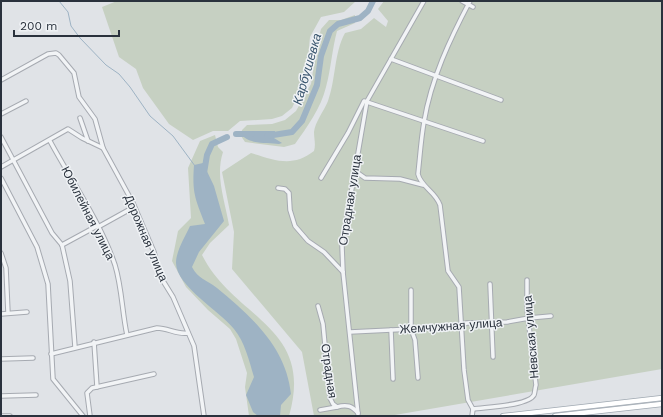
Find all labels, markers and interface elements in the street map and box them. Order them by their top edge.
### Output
scale bar [14,12,119,38]
text: 200 m [20,19,57,33]
water label: Карбушевка [290,31,324,107]
street label: Отрадная улица [336,153,364,247]
street label: Юбилейная улица [58,164,118,262]
street label: Дорожная улица [121,192,171,284]
street label: Невская улица [520,295,542,379]
street label: Жемчужная улица [399,315,503,337]
street label: Отрадная [318,343,340,399]

